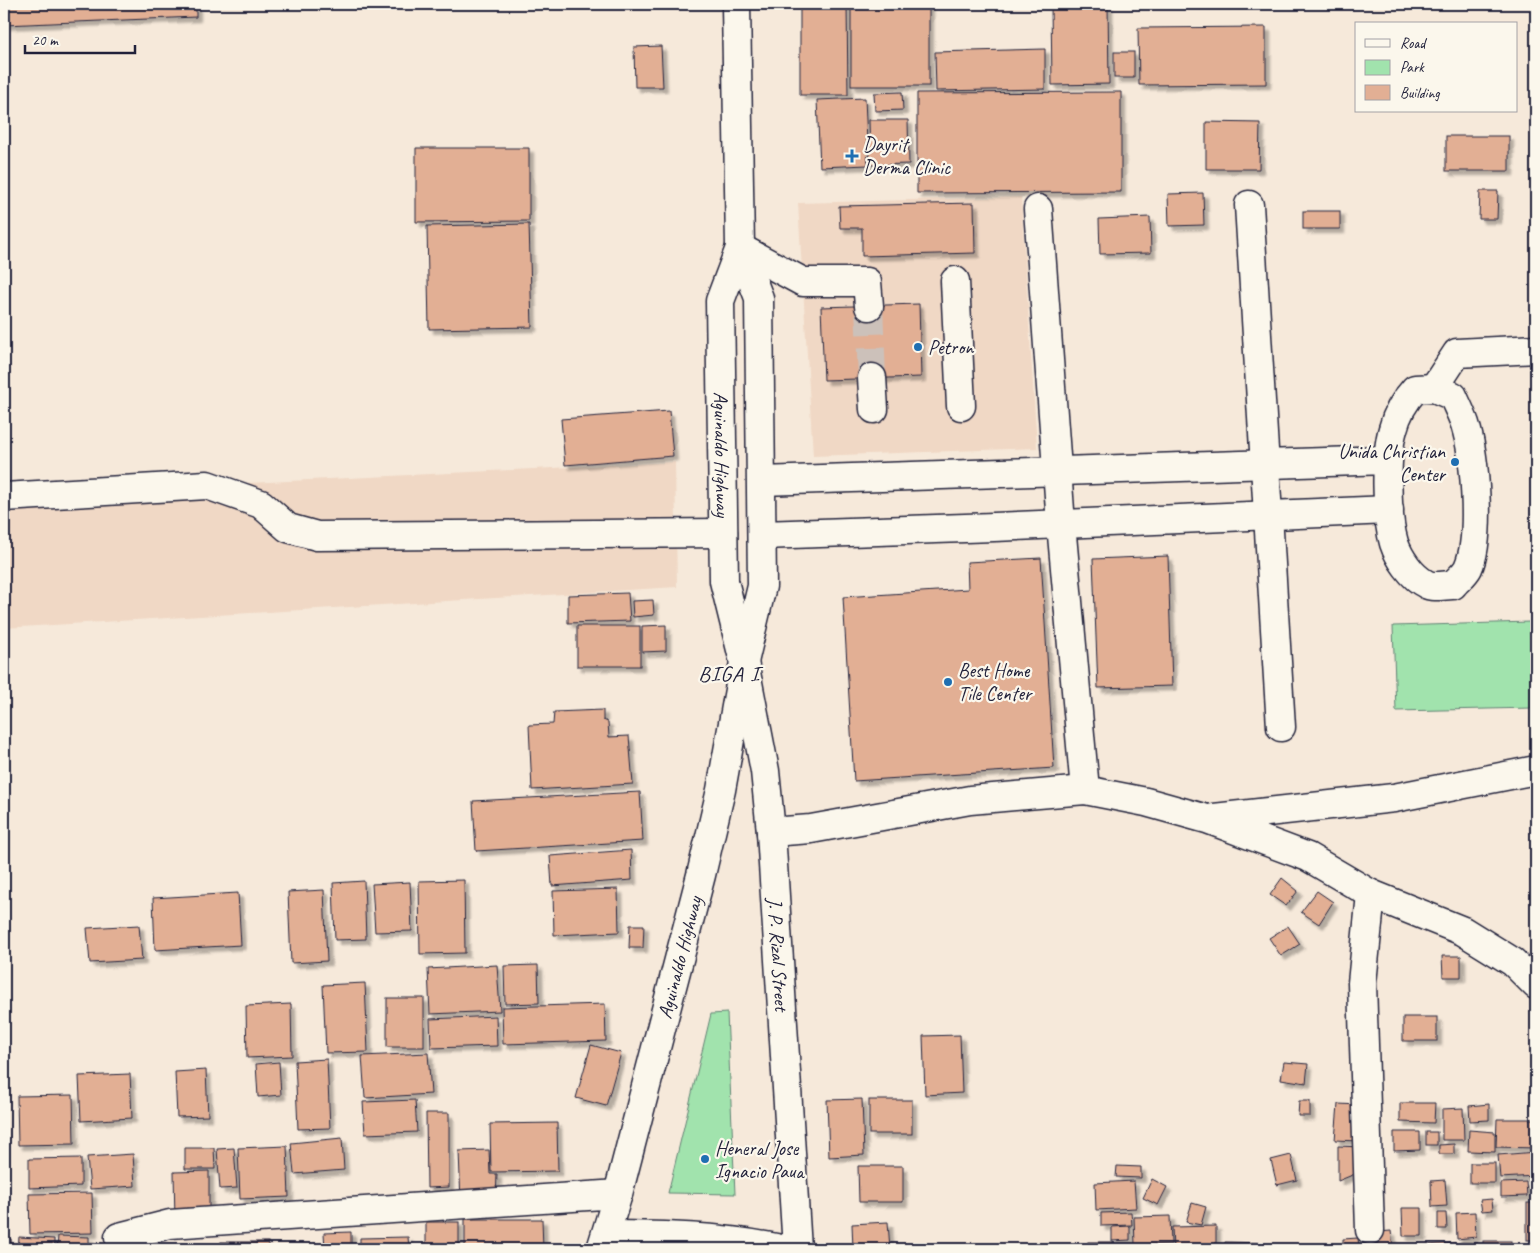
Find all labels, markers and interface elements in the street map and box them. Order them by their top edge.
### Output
scale bar [25,22,135,54]
legend [1355,22,1518,112]
text: 20 m [32,31,59,50]
text: Road [1400,34,1427,53]
text: Park [1400,58,1425,77]
text: Building [1400,84,1440,103]
place label: Dayrit Derma Clinic [863,132,951,180]
marker: Dayrit Derma Clinic [845,149,859,163]
place label: Petron [928,335,974,360]
marker: Petron [912,341,924,353]
street label: Aguinaldo Highway [709,392,736,518]
place label: Unida Christian Center [1338,439,1447,487]
marker: Unida Christian Center [1449,456,1461,468]
place label: Best Home Tile Center [958,658,1033,706]
district label: BIGA I [698,660,764,688]
marker: Best Home Tile Center [942,676,954,688]
street label: Aguinaldo Highway [652,893,708,1021]
street label: J. P. Rizal Street [763,896,795,1014]
place label: Heneral Jose Ignacio Paua [715,1136,805,1184]
marker: Heneral Jose Ignacio Paua [699,1153,711,1165]

